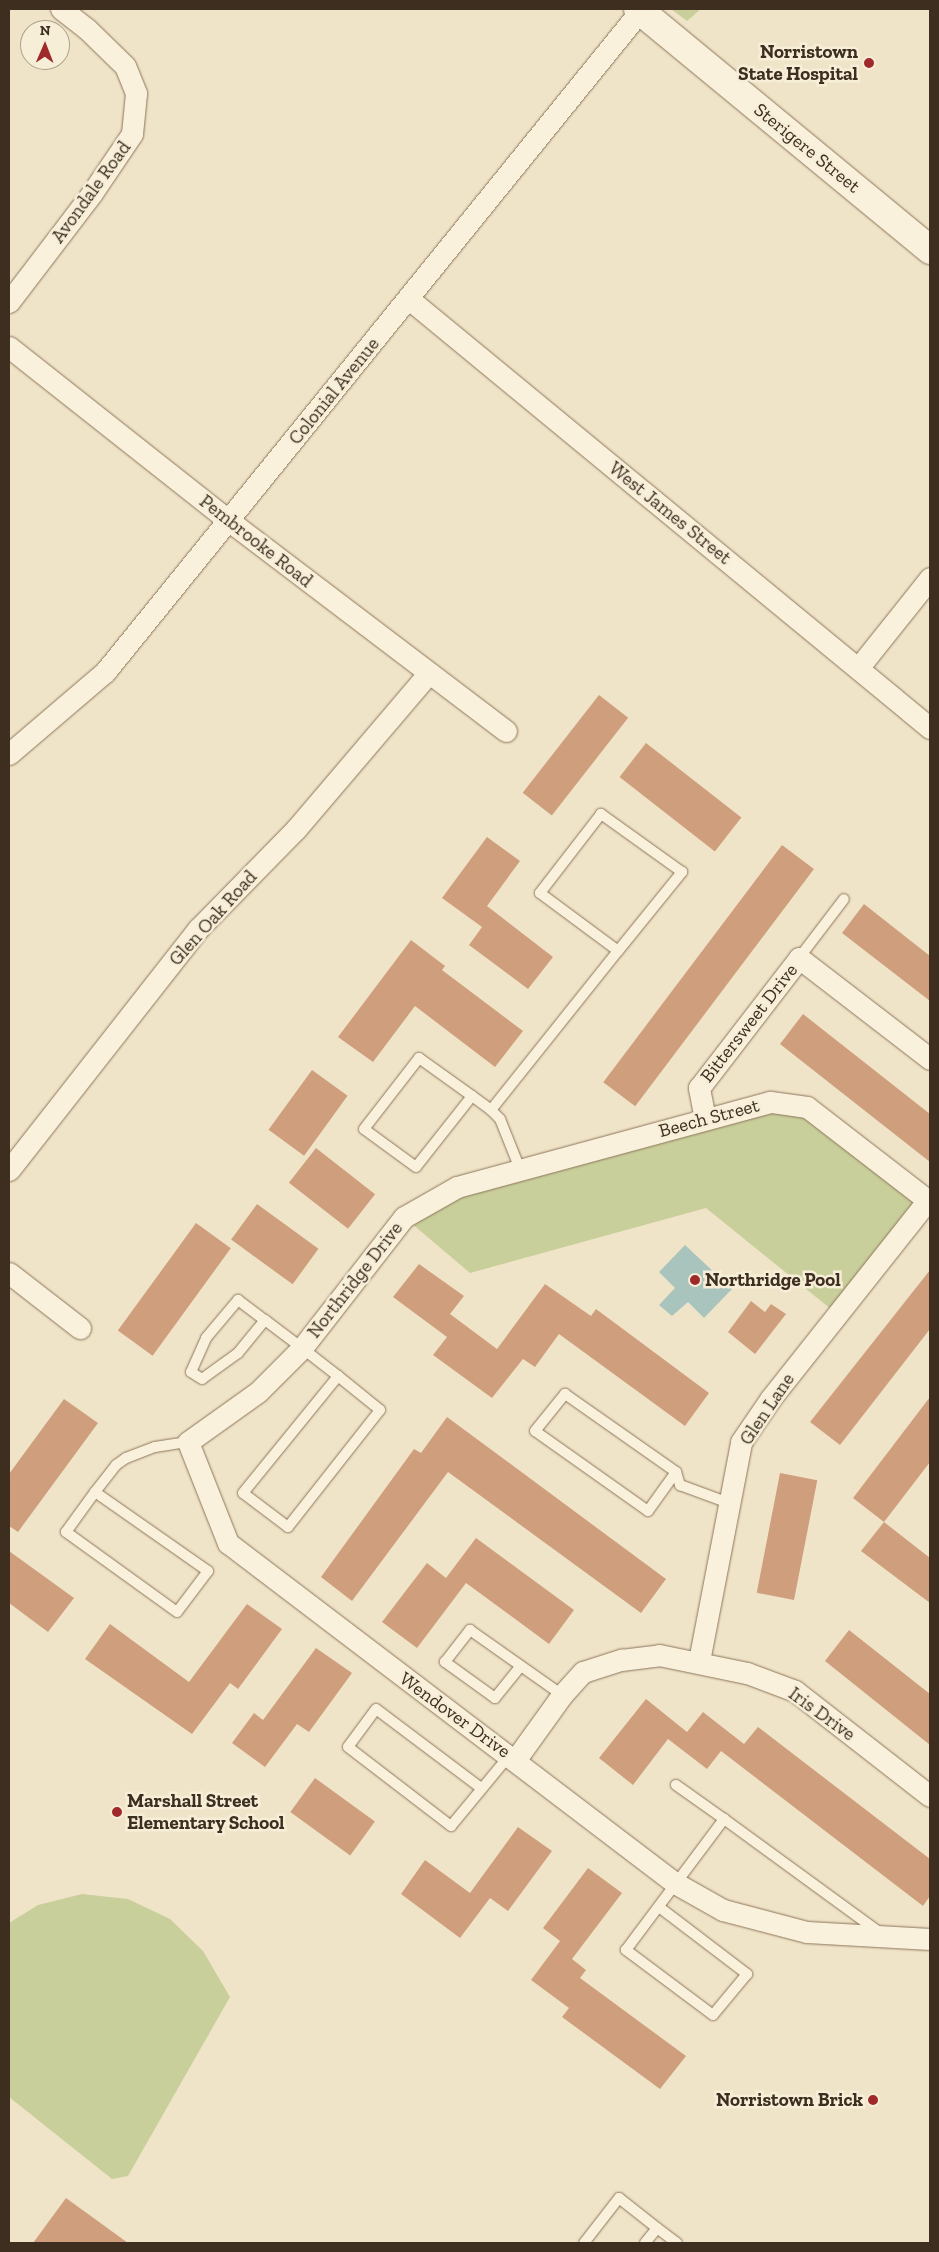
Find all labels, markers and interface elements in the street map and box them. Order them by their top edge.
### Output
north arrow [20,20,70,70]
text: N [40,22,51,39]
place label: Norristown State Hospital [738,41,858,85]
marker: Norristown State Hospital [862,56,876,70]
street label: Sterigere Street [749,98,865,198]
street label: Avondale Road [46,137,136,247]
street label: Colonial Avenue [284,333,384,449]
street label: West James Street [604,457,736,569]
street label: Pembrooke Road [195,490,317,592]
street label: Glen Oak Road [164,866,262,970]
street label: Bittersweet Drive [696,959,802,1087]
street label: Beech Street [656,1094,762,1142]
street label: Northridge Drive [303,1217,407,1343]
place label: Northridge Pool [705,1269,841,1291]
marker: Northridge Pool [689,1274,701,1286]
street label: Glen Lane [735,1369,799,1449]
street label: Wendover Drive [395,1667,515,1763]
street label: Iris Drive [784,1682,860,1746]
place label: Marshall Street Elementary School [127,1790,285,1834]
marker: Marshall Street Elementary School [111,1806,123,1818]
place label: Norristown Brick [716,2089,863,2111]
marker: Norristown Brick [867,2094,879,2106]

